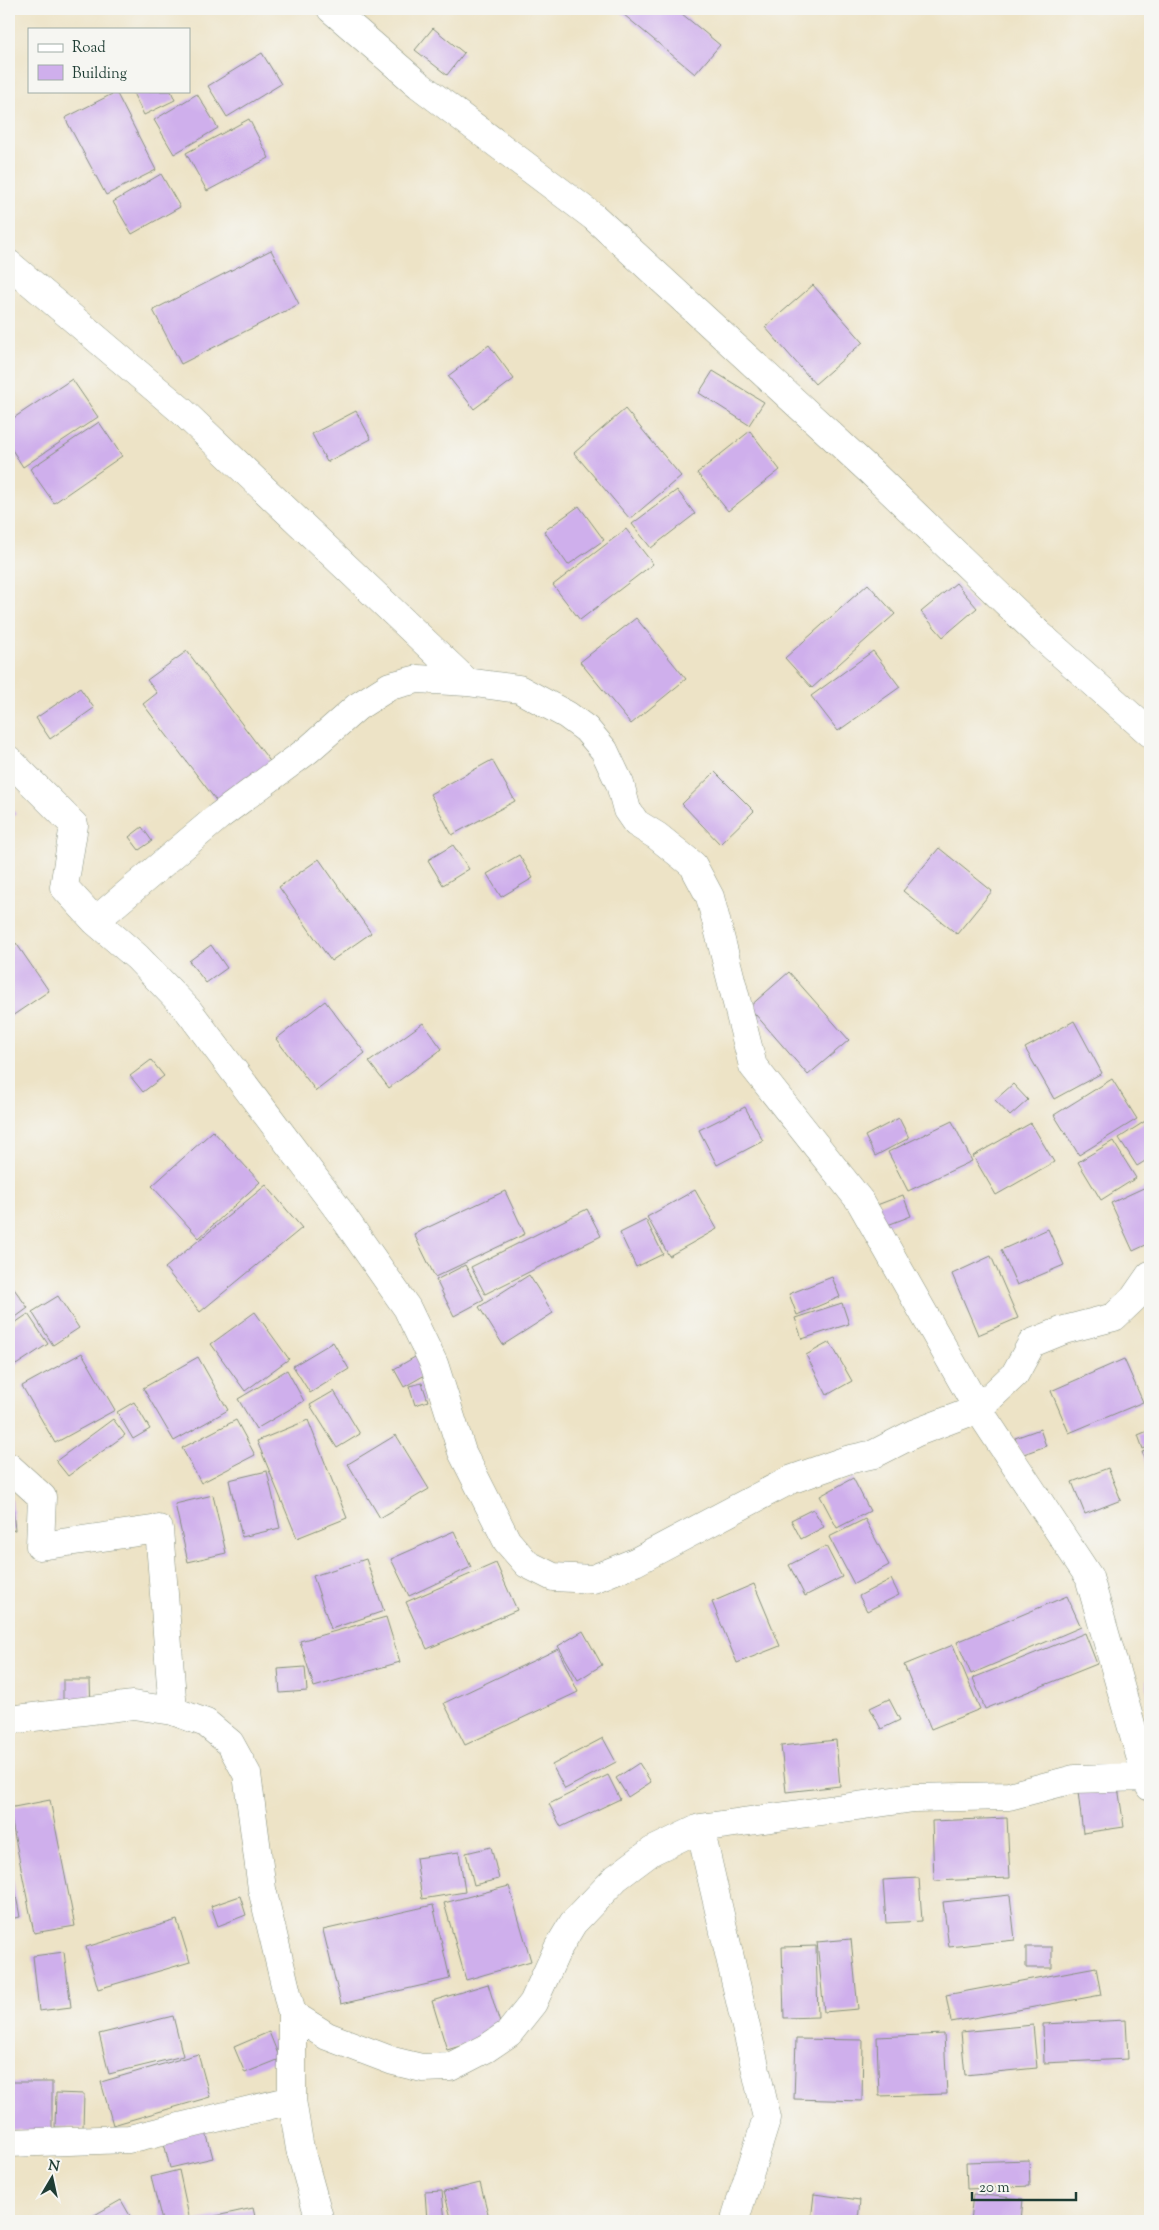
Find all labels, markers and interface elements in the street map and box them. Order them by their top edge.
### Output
legend [28,28,190,92]
text: Road [72,38,106,59]
text: Building [72,64,127,85]
north arrow [28,2152,78,2202]
text: N [47,2156,61,2178]
scale bar [972,2170,1075,2202]
text: 20 m [979,2178,1010,2199]

